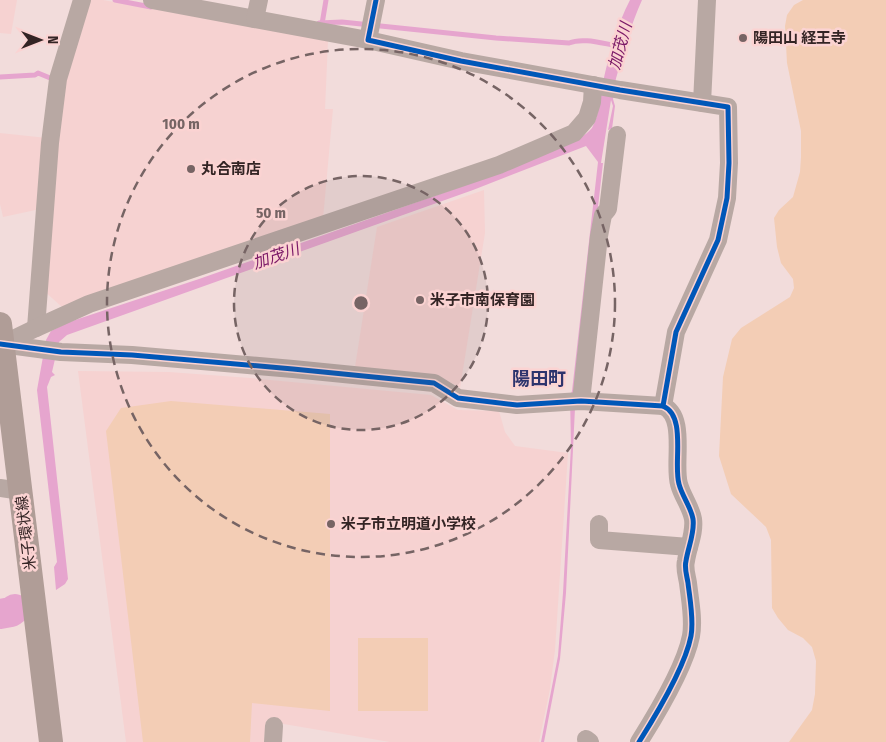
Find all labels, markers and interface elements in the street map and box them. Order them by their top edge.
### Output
north arrow [15,15,65,65]
water label: 加茂川 [605,18,636,72]
place label: 陽田山 経王寺 [753,29,846,47]
marker: 陽田山 経王寺 [737,32,749,44]
text: N [44,36,61,44]
text: 100 m [162,115,200,133]
place label: 丸合南店 [201,160,261,178]
marker: 丸合南店 [185,163,197,175]
text: 50 m [256,204,286,222]
water label: 加茂川 [250,239,304,273]
place label: 米子市南保育園 [430,291,535,309]
centre of rings [352,294,370,312]
marker: 米子市南保育園 [414,294,426,306]
district label: 陽田町 [512,368,566,390]
street label: 米子環状線 [12,495,40,571]
place label: 米子市立明道小学校 [341,515,476,533]
marker: 米子市立明道小学校 [325,518,337,530]

